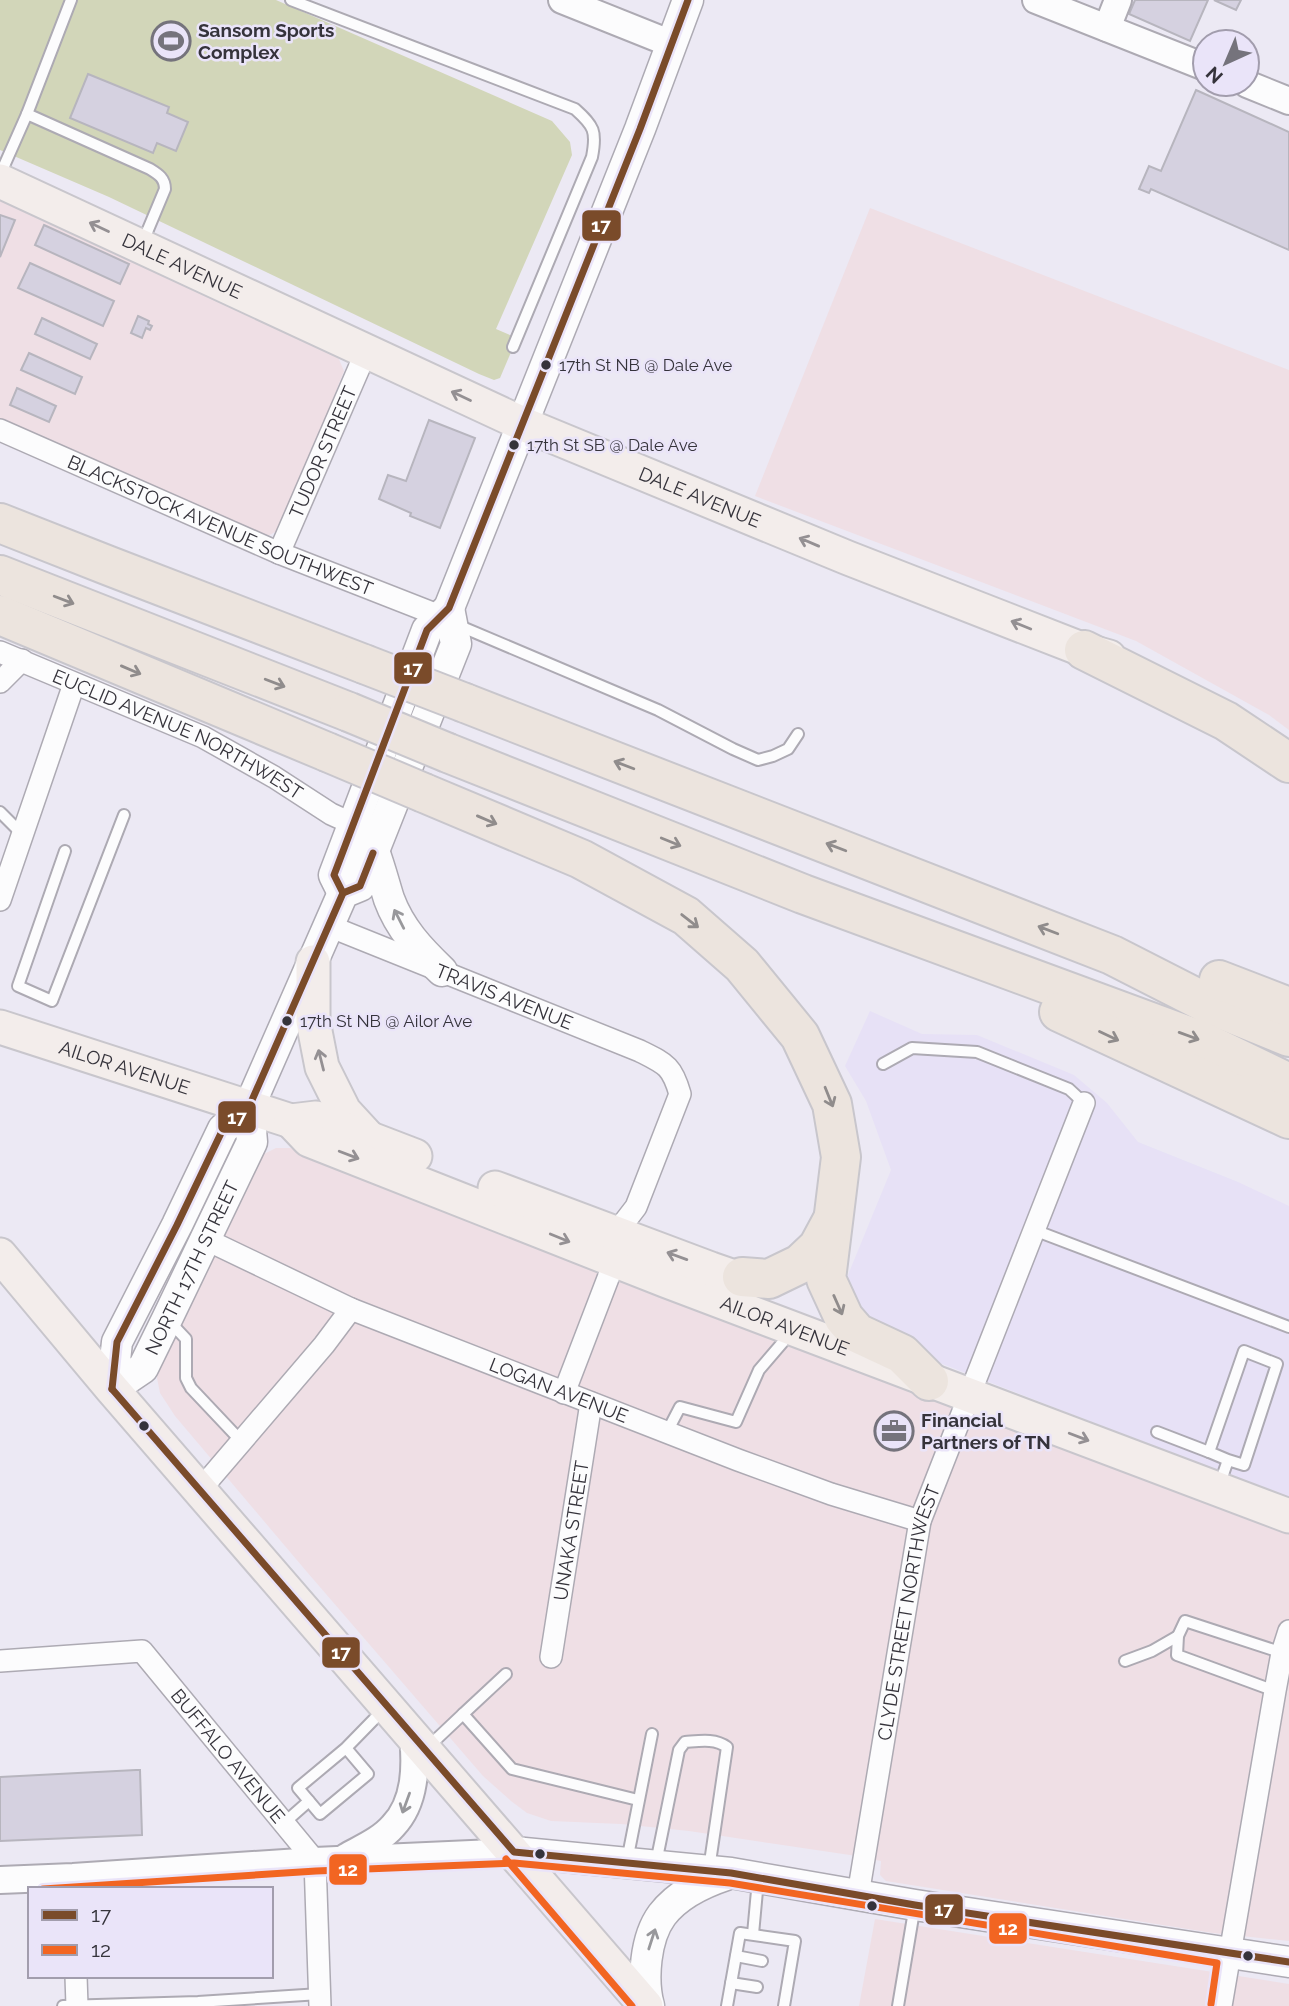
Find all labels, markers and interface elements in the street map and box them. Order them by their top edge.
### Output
place label: Sansom Sports Complex [198,19,334,63]
sports icon: Sansom Sports Complex [150,20,192,62]
north arrow [1191,28,1261,98]
text: N [1201,62,1227,88]
line badge: 17 [581,209,622,242]
text: 17 [591,214,611,236]
one-way arrow [89,220,110,233]
street label: DALE AVENUE [119,228,246,303]
place label: 17th St NB @ Dale Ave [559,355,732,375]
marker: 17th St NB @ Dale Ave [539,358,553,372]
street label: TUDOR STREET [285,382,361,521]
one-way arrow [451,388,472,402]
place label: 17th St SB @ Dale Ave [527,435,697,455]
marker: 17th St SB @ Dale Ave [507,438,521,452]
street label: BLACKSTOCK AVENUE SOUTHWEST [64,450,376,600]
street label: DALE AVENUE [636,462,764,532]
one-way arrow [798,535,820,548]
one-way arrow [52,594,74,607]
one-way arrow [1010,618,1032,631]
line badge: 17 [393,651,433,685]
text: 17 [403,657,423,679]
street label: EUCLID AVENUE NORTHWEST [49,664,307,804]
one-way arrow [119,664,141,677]
one-way arrow [264,678,286,691]
one-way arrow [614,757,636,770]
one-way arrow [476,814,498,827]
one-way arrow [660,836,681,849]
one-way arrow [826,840,848,853]
one-way arrow [392,909,406,930]
one-way arrow [681,913,699,928]
one-way arrow [1038,923,1060,935]
street label: TRAVIS AVENUE [433,959,576,1034]
place label: 17th St NB @ Ailor Ave [300,1011,472,1031]
marker: 17th St NB @ Ailor Ave [280,1014,294,1028]
one-way arrow [1098,1030,1119,1043]
one-way arrow [1177,1031,1199,1043]
street label: AILOR AVENUE [57,1036,193,1099]
one-way arrow [314,1049,327,1071]
one-way arrow [823,1086,836,1108]
line badge: 17 [217,1100,257,1134]
text: 17 [227,1106,247,1128]
one-way arrow [337,1150,359,1163]
street label: NORTH 17TH STREET [140,1177,243,1358]
one-way arrow [549,1233,571,1246]
one-way arrow [667,1249,689,1261]
street label: AILOR AVENUE [717,1291,852,1360]
one-way arrow [832,1294,845,1315]
street label: LOGAN AVENUE [486,1353,631,1427]
place label: Financial Partners of TN [921,1409,1051,1453]
office icon: Financial Partners of TN [873,1410,915,1452]
unlabelled marker [137,1419,151,1433]
one-way arrow [1068,1431,1090,1444]
street label: UNAKA STREET [549,1459,593,1602]
street label: CLYDE STREET NORTHWEST [873,1481,944,1742]
line badge: 17 [321,1636,361,1669]
text: 17 [331,1641,351,1663]
street label: BUFFALO AVENUE [167,1684,290,1827]
one-way arrow [399,1791,412,1813]
unlabelled marker [533,1847,547,1861]
line badge: 12 [328,1853,368,1886]
text: 12 [338,1858,358,1880]
legend [28,1887,273,1978]
line badge: 17 [924,1893,964,1926]
text: 17 [934,1898,954,1920]
unlabelled marker [865,1899,879,1913]
text: 17 [91,1902,112,1927]
line badge: 12 [988,1912,1028,1945]
text: 12 [998,1917,1018,1939]
one-way arrow [647,1928,660,1950]
text: 12 [91,1937,111,1962]
unlabelled marker [1241,1949,1255,1963]

